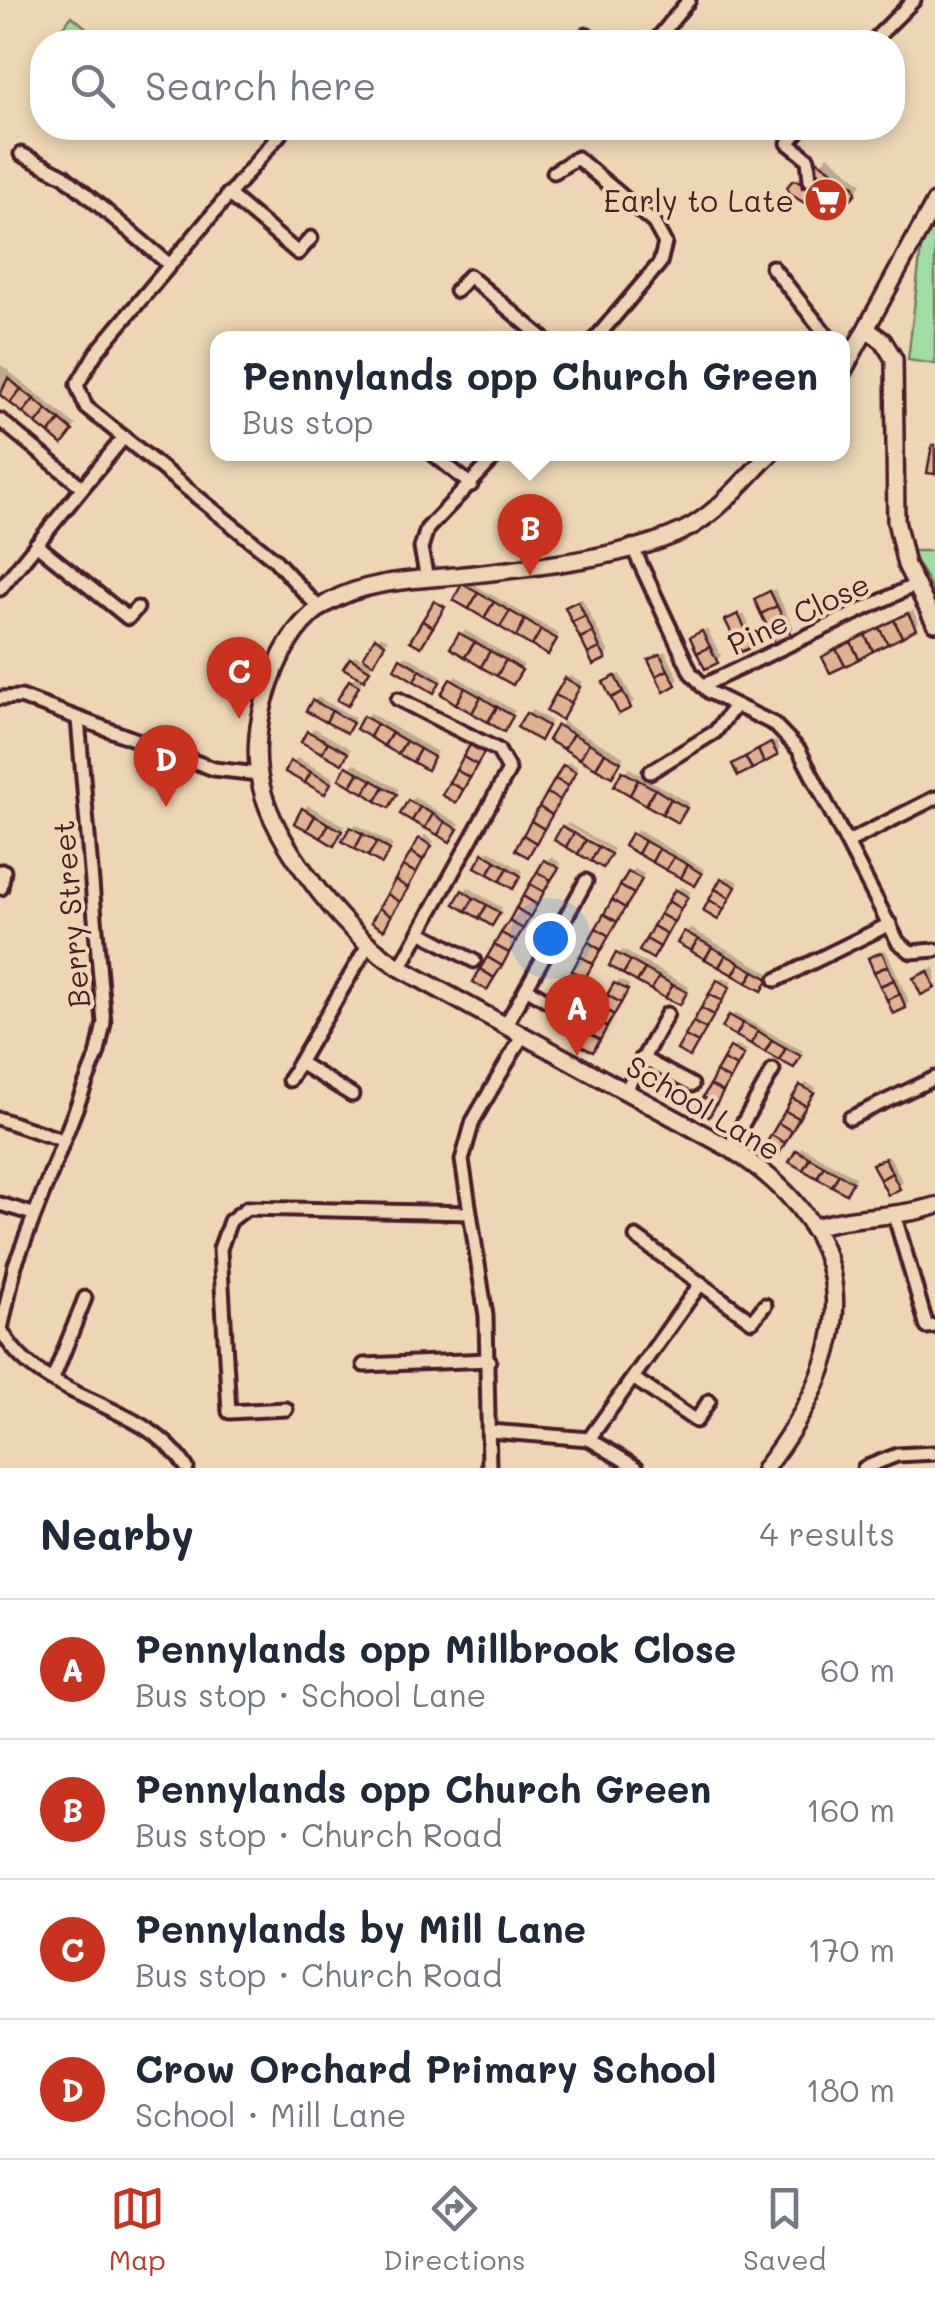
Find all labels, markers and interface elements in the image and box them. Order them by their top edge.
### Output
search box [30,30,905,140]
icon: search [65,58,120,113]
text: Search here [145,60,376,110]
supermarket icon: Early to Late [803,177,849,223]
place label: Early to Late [603,180,794,220]
popup [210,331,850,461]
text: Pennylands opp Church Green [242,350,818,400]
text: Bus stop [242,400,373,442]
pin: B [498,494,562,576]
street label: Pine Close [721,563,875,663]
pin: C [206,636,272,719]
pin: D [134,724,198,807]
street label: Berry Street [42,819,98,1009]
your location [525,913,576,964]
pin: A [544,974,610,1056]
street label: School Lane [619,1045,789,1169]
text: Nearby [40,1506,194,1561]
text: 4 results [759,1512,895,1554]
text: Pennylands opp Millbrook Close [135,1623,736,1673]
text: A [61,1648,84,1690]
text: 60 m [820,1648,895,1690]
text: Bus stop · School Lane [135,1673,486,1715]
text: Pennylands opp Church Green [135,1763,711,1813]
text: B [62,1788,83,1830]
text: 160 m [806,1788,895,1830]
text: Bus stop · Church Road [135,1813,502,1855]
text: Pennylands by Mill Lane [135,1903,586,1953]
text: C [61,1928,84,1970]
text: 170 m [807,1928,895,1970]
text: Bus stop · Church Road [135,1953,502,1995]
text: Crow Orchard Primary School [135,2043,716,2093]
text: D [61,2068,84,2110]
text: 180 m [806,2068,895,2110]
text: School · Mill Lane [135,2093,406,2135]
tab: Map [109,2181,166,2277]
tab: Directions [383,2181,526,2277]
tab: Saved [743,2181,826,2277]

